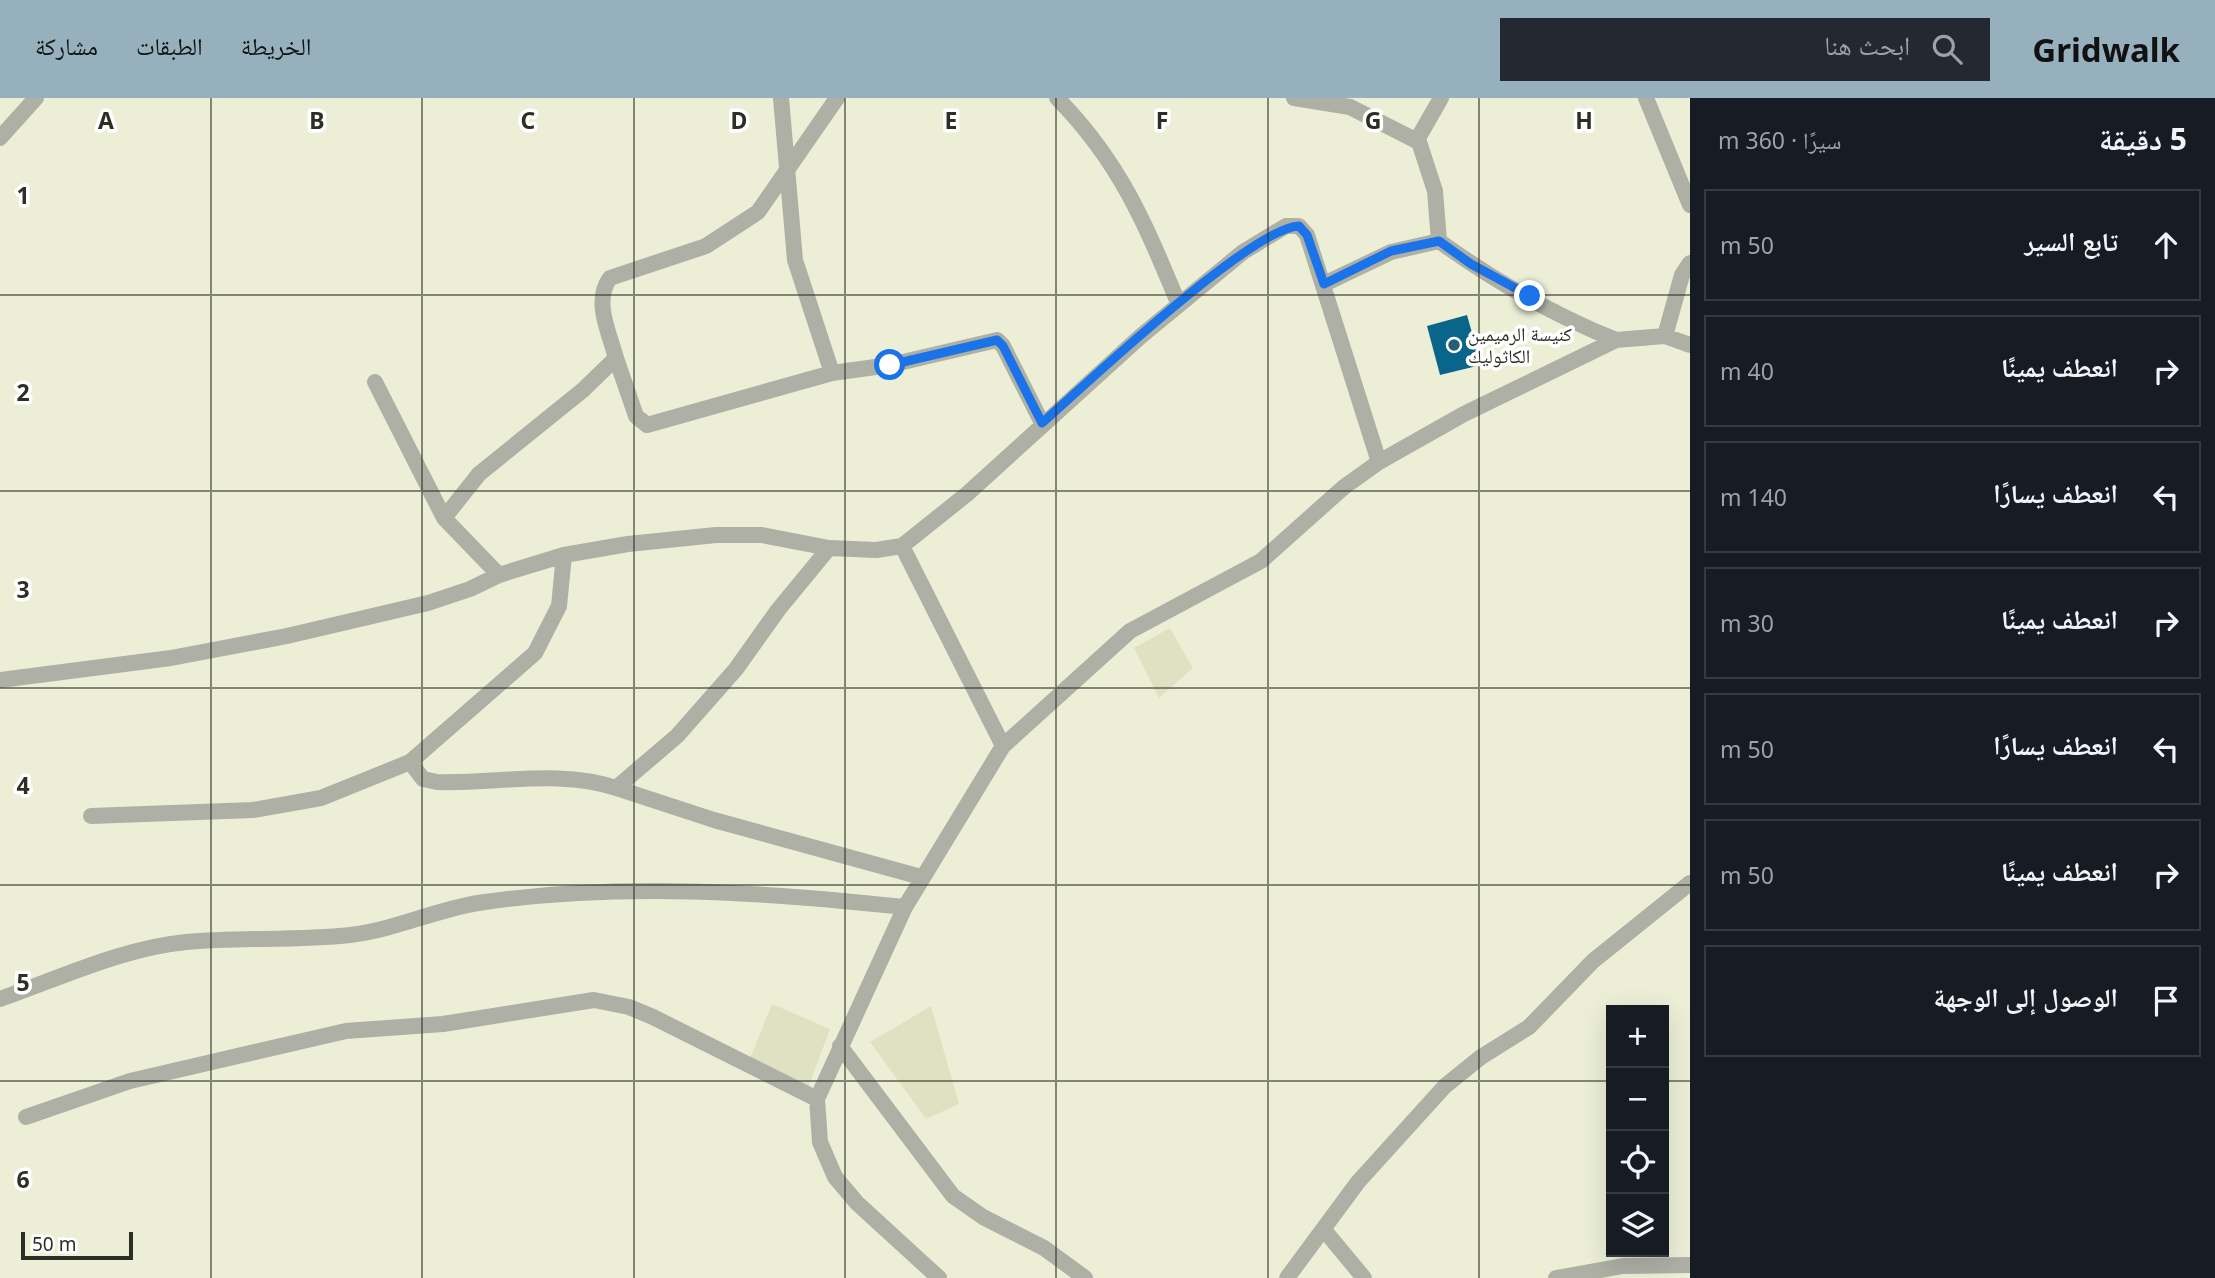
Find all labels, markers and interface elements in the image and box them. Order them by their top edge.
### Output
search box [1500,18,1990,81]
text: ابحث هنا [1824,27,1910,63]
text: Gridwalk [2032,27,2180,72]
text: مشاركة [35,29,98,62]
text: الطبقات [136,29,203,62]
text: الخريطة [241,29,311,62]
icon: search [1928,30,1966,68]
text: A [98,104,114,136]
text: B [309,104,325,136]
text: C [521,104,536,136]
text: D [731,104,747,136]
text: E [945,104,957,136]
text: F [1156,104,1168,136]
text: G [1365,104,1381,136]
text: H [1575,104,1593,136]
text: 5 دقيقة [2099,118,2187,159]
text: سيرًا · 360 m [1718,124,1841,156]
text: 1 [16,179,30,211]
text: تابع السير [2025,223,2118,259]
icon: ahead [2147,226,2185,264]
text: 50 m [1720,229,1774,261]
route end [1514,280,1545,311]
place label: كنيسة الرميمين الكاثوليك [1468,321,1572,369]
marker: كنيسة الرميمين الكاثوليك [1446,337,1462,353]
route start [874,349,905,380]
text: انعطف يمينًا [2001,349,2118,385]
icon: right [2147,352,2185,390]
text: 40 m [1720,355,1774,387]
text: 2 [16,376,30,408]
text: انعطف يسارًا [1993,475,2118,511]
icon: left [2147,478,2185,516]
text: 140 m [1720,481,1787,513]
text: 3 [16,573,30,605]
text: انعطف يمينًا [2001,601,2118,637]
icon: right [2147,604,2185,642]
text: 30 m [1720,607,1774,639]
text: انعطف يسارًا [1993,727,2118,763]
icon: left [2147,730,2185,768]
text: 50 m [1720,733,1774,765]
text: 4 [16,769,30,801]
text: انعطف يمينًا [2001,853,2118,889]
icon: right [2147,856,2185,894]
text: 50 m [1720,859,1774,891]
text: 5 [16,966,30,998]
text: الوصول إلى الوجهة [1934,979,2118,1015]
icon: arrive [2147,982,2185,1020]
map controls [1606,1005,1669,1257]
button: + [1606,1005,1669,1068]
button: − [1606,1068,1669,1131]
button: locate [1606,1131,1669,1194]
text: 6 [16,1163,30,1195]
button: layers [1606,1194,1669,1257]
scale bar [21,1229,133,1261]
text: 50 m [32,1231,76,1257]

